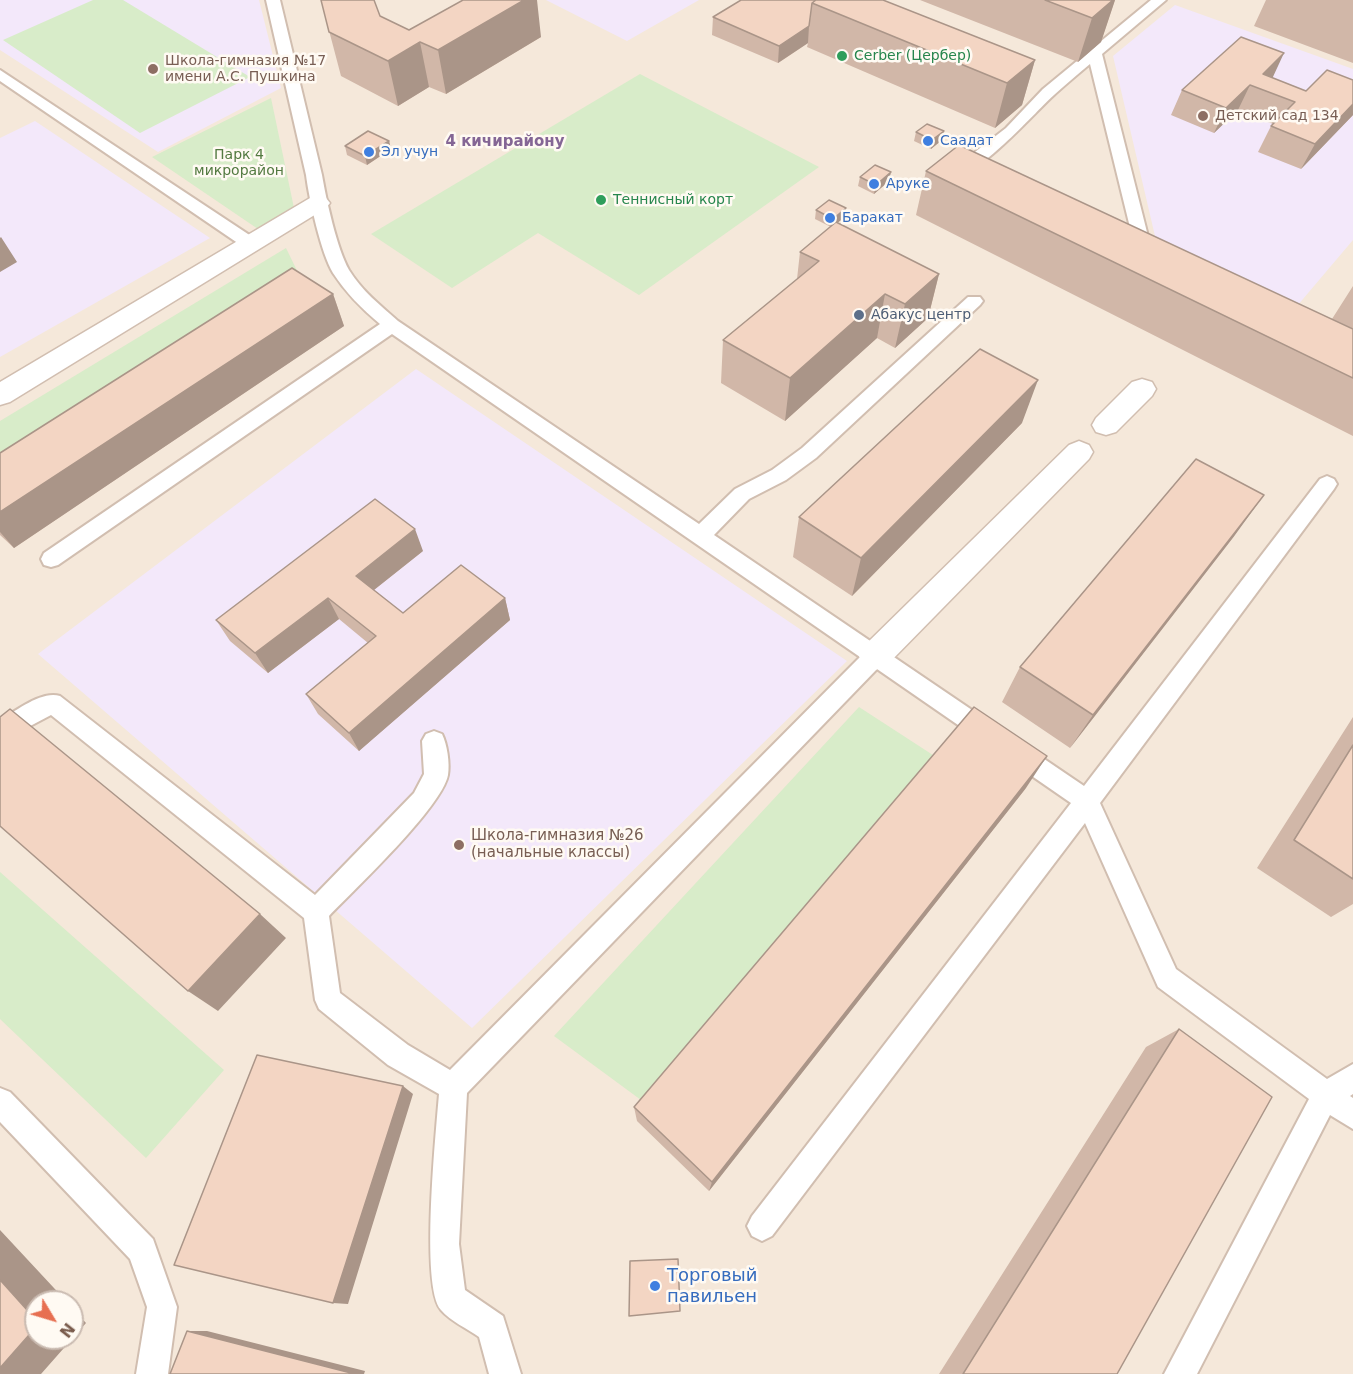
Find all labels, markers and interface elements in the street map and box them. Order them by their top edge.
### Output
place label: Cerber (Цербер) [854,48,971,64]
marker: Cerber (Цербер) [835,49,849,63]
place label: Школа-гимназия №17 имени А.С. Пушкина [165,53,326,86]
marker: Школа-гимназия №17 имени А.С. Пушкина [146,62,160,76]
place label: Детский сад 134 [1215,108,1339,124]
marker: Детский сад 134 [1196,109,1210,123]
district label: 4 кичирайону [446,133,564,151]
place label: Саадат [940,133,993,149]
marker: Саадат [921,134,935,148]
place label: Эл учун [381,144,438,160]
marker: Эл учун [362,145,376,159]
park label: Парк 4 микрорайон [194,147,284,180]
place label: Аруке [886,176,930,192]
marker: Аруке [867,177,881,191]
place label: Теннисный корт [613,192,733,208]
marker: Теннисный корт [594,193,608,207]
place label: Баракат [842,210,903,226]
marker: Баракат [823,211,837,225]
place label: Абакус центр [871,307,971,323]
marker: Абакус центр [852,308,866,322]
place label: Школа-гимназия №26 (начальные классы) [471,827,644,862]
marker: Школа-гимназия №26 (начальные классы) [452,838,466,852]
place label: Торговый павильен [667,1265,757,1308]
marker: Торговый павильен [648,1279,662,1293]
north arrow [24,1290,84,1350]
text: N [55,1319,79,1341]

